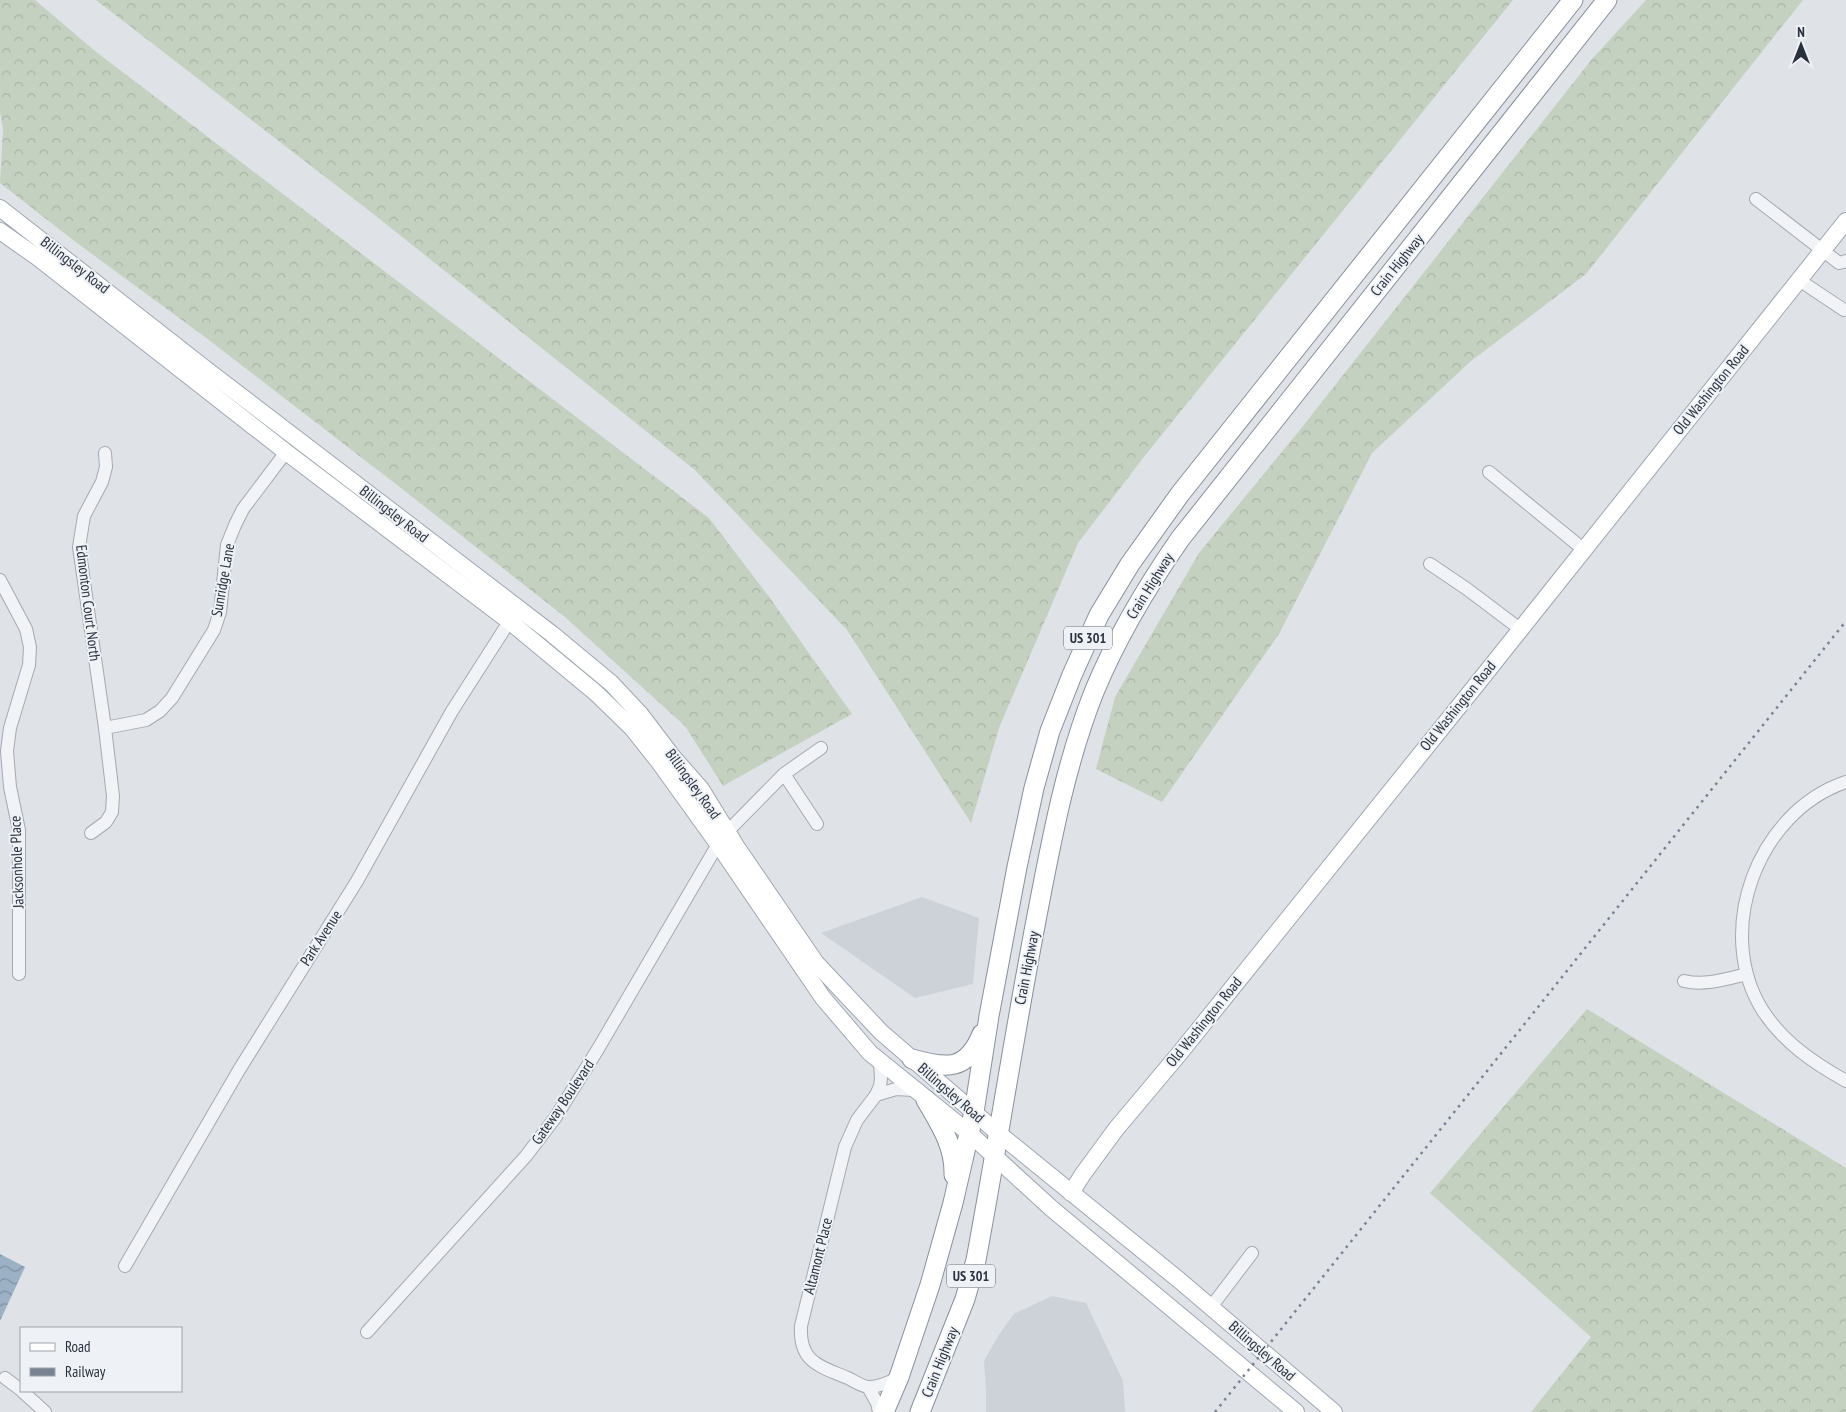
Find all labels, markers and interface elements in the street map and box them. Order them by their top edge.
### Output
north arrow [1776,20,1826,70]
text: N [1797,23,1805,41]
street label: Crain Highway [1366,229,1428,300]
street label: Billingsley Road [37,232,114,297]
street label: Old Washington Road [1668,341,1753,439]
street label: Billingsley Road [356,481,433,546]
street label: Sunridge Lane [207,542,238,618]
street label: Edmonton Court North [72,544,105,662]
street label: Crain Highway [1122,549,1178,622]
road number: US 301 [1064,626,1112,650]
street label: Old Washington Road [1415,657,1500,755]
street label: Billingsley Road [662,745,725,823]
street label: Jacksonhole Place [5,816,28,910]
street label: Park Avenue [296,906,346,969]
street label: Crain Highway [1010,929,1043,1006]
street label: Old Washington Road [1161,973,1246,1071]
street label: Gateway Boulevard [527,1056,598,1148]
street label: Billingsley Road [914,1059,989,1127]
street label: Altamont Place [799,1216,836,1296]
road number: US 301 [947,1264,995,1288]
street label: Billingsley Road [1225,1317,1300,1385]
street label: Crain Highway [917,1323,962,1400]
legend [20,1327,182,1392]
text: Road [65,1337,91,1356]
text: Railway [65,1362,106,1381]

